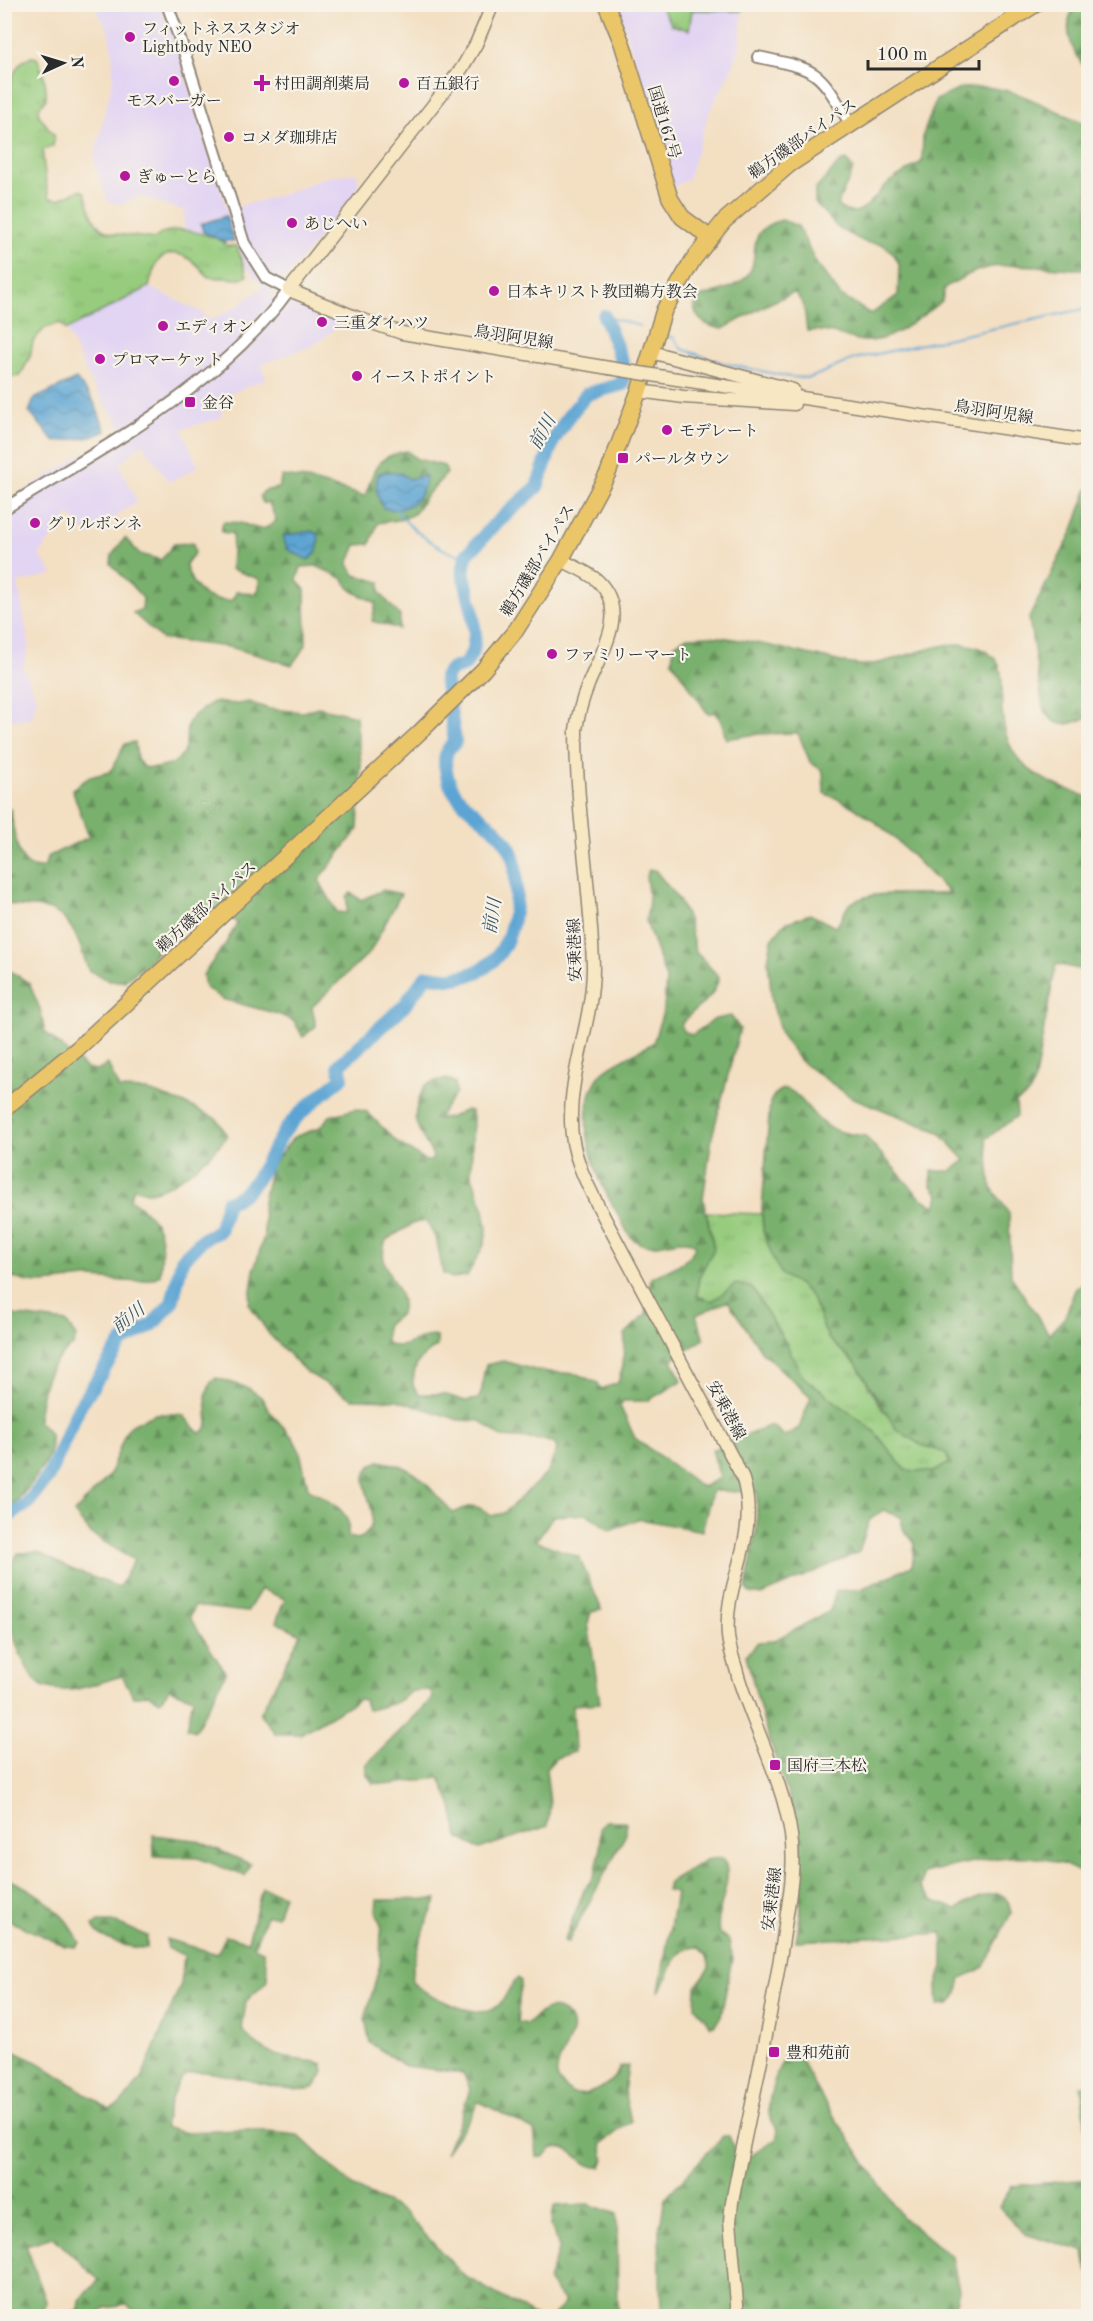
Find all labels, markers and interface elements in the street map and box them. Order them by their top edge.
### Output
place label: フィットネススタジオ Lightbody NEO [142,20,301,56]
marker: フィットネススタジオ Lightbody NEO [123,30,137,44]
north arrow [33,33,93,93]
scale bar [868,33,979,71]
text: 100 m [877,46,928,64]
text: N [68,55,84,70]
marker: モスバーガー [167,74,181,88]
place label: 村田調剤薬局 [274,75,370,93]
place label: 百五銀行 [416,75,480,93]
marker: 村田調剤薬局 [255,76,269,90]
marker: 百五銀行 [397,76,411,90]
street label: 国道167号 [644,83,684,161]
place label: モスバーガー [126,93,222,110]
street label: 鵜方磯部バイパス [745,95,860,183]
place label: コメダ珈琲店 [241,129,337,147]
marker: コメダ珈琲店 [222,130,236,144]
place label: ぎゅーとら [137,168,217,186]
marker: ぎゅーとら [118,169,132,183]
marker: あじへい [285,216,299,230]
place label: あじへい [304,216,368,233]
place label: 日本キリスト教団鵜方教会 [506,283,698,301]
marker: 日本キリスト教団鵜方教会 [487,284,501,298]
place label: 三重ダイハツ [334,314,429,332]
marker: 三重ダイハツ [315,315,329,329]
marker: エディオン [156,319,170,333]
place label: エディオン [175,319,254,336]
street label: 鳥羽阿児線 [473,322,555,352]
marker: プロマーケット [93,352,107,366]
place label: プロマーケット [112,352,223,369]
marker: イーストポイント [350,369,364,383]
place label: イーストポイント [369,369,496,386]
place label: 金谷 [202,394,234,412]
marker: 金谷 [183,395,197,409]
street label: 鳥羽阿児線 [953,397,1035,427]
water label: 前川 [525,410,560,453]
marker: モデレート [660,423,674,437]
place label: モデレート [679,423,759,440]
marker: パールタウン [616,451,630,465]
place label: パールタウン [635,451,730,468]
street label: 鵜方磯部バイパス [497,501,578,620]
place label: グリルボンネ [47,515,143,533]
marker: グリルボンネ [28,516,42,530]
marker: ファミリーマート [545,647,559,661]
place label: ファミリーマート [564,647,692,664]
street label: 鵜方磯部バイパス [153,857,260,956]
water label: 前川 [479,895,505,935]
street label: 安乗港線 [565,918,585,982]
water label: 前川 [108,1298,150,1337]
street label: 安乗港線 [703,1378,749,1443]
place label: 国府三本松 [787,1757,867,1775]
marker: 国府三本松 [768,1758,782,1772]
street label: 安乗港線 [759,1866,785,1932]
place label: 豊和苑前 [786,2044,850,2062]
marker: 豊和苑前 [767,2045,781,2059]

